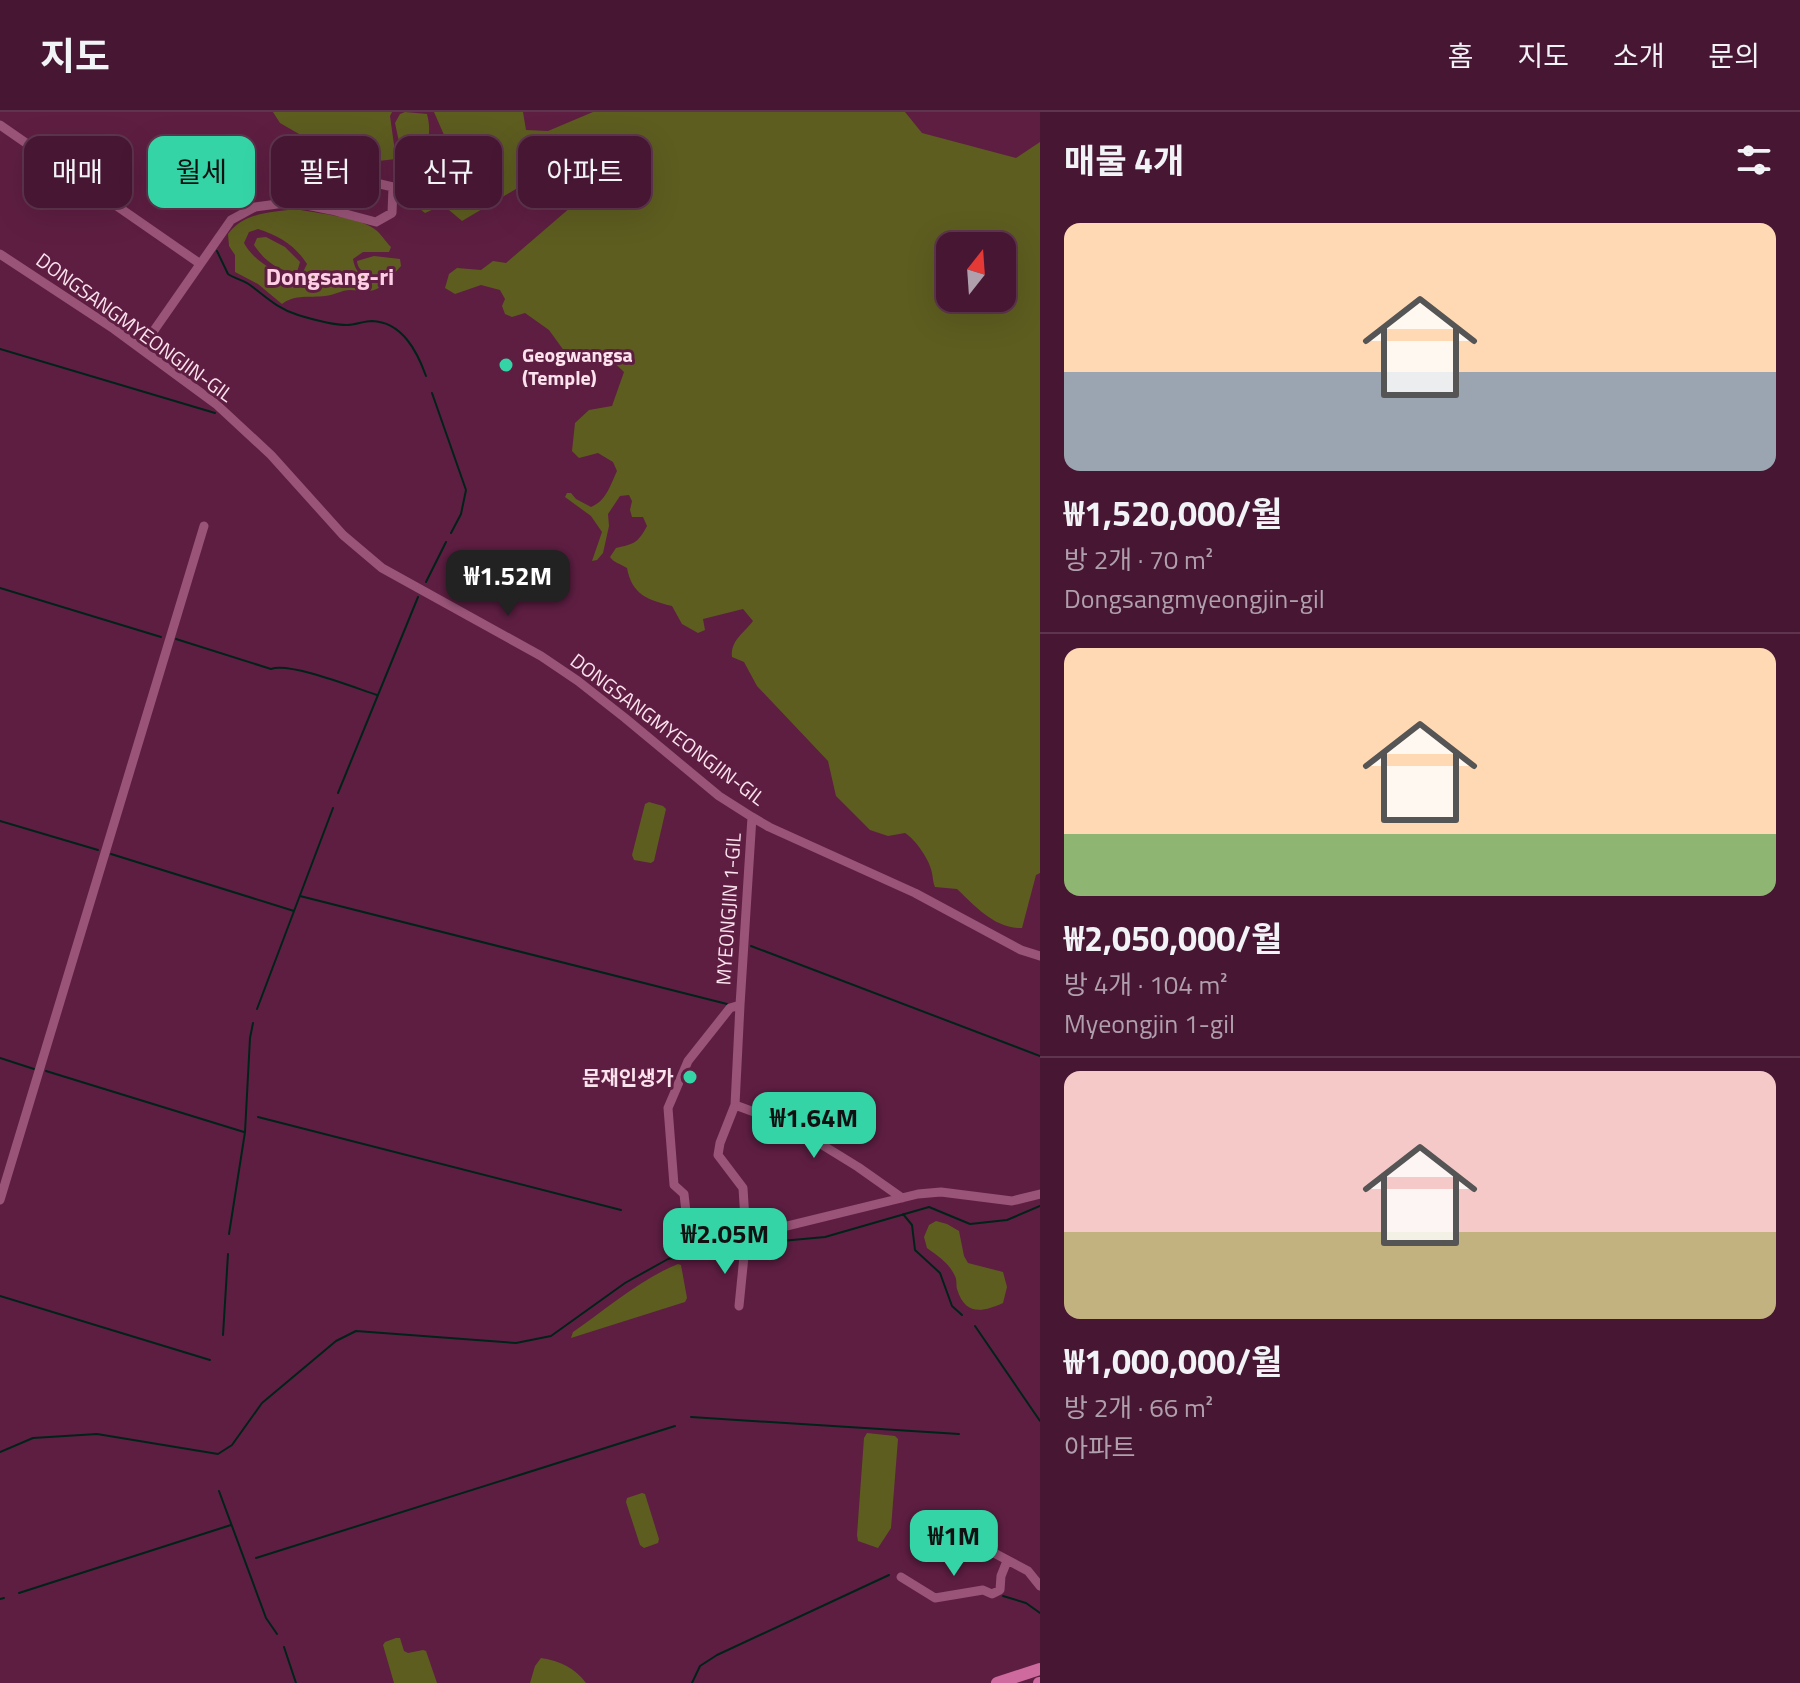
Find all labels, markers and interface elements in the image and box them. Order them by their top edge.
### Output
text: 지도 [40,27,110,85]
text: 홈 [1448,34,1473,77]
text: 지도 [1517,34,1569,77]
text: 소개 [1613,34,1664,77]
text: 문의 [1708,34,1760,77]
text: 매물 4개 [1064,134,1184,186]
chip: 매매 [24,136,132,208]
chip: 월세 [148,136,255,208]
chip: 필터 [271,136,379,208]
chip: 신규 [395,136,502,208]
chip: 아파트 [518,136,651,208]
icon: filters [1732,138,1776,182]
north arrow [936,232,1016,312]
map controls [936,232,1016,312]
street label: DONGSANGMYEONGJIN-GIL [30,245,240,410]
district label: Dongsang-ri [266,258,394,294]
icon: home [1348,275,1492,419]
place label: Geogwangsa (Temple) [522,339,633,393]
marker: Geogwangsa (Temple) [497,356,515,374]
text: ₩1,520,000/월 [1064,487,1282,539]
text: 방 2개 · 70 m² [1064,540,1213,579]
pin: ₩1.52M [443,550,573,618]
text: ₩1.52M [464,556,552,595]
text: Dongsangmyeongjin-gil [1064,579,1325,618]
street label: DONGSANGMYEONGJIN-GIL [564,645,772,813]
icon: home [1348,700,1492,844]
street label: MYEONGJIN 1-GIL [707,831,749,986]
text: ₩2,050,000/월 [1064,912,1282,964]
text: 방 4개 · 104 m² [1064,965,1228,1004]
text: Myeongjin 1-gil [1064,1004,1235,1043]
place label: 문재인생가 [582,1062,674,1093]
marker: 문재인생가 [681,1068,699,1086]
pin: ₩1.64M [749,1092,879,1160]
text: ₩1.64M [770,1098,858,1137]
icon: home [1348,1123,1492,1267]
pin: ₩2.05M [660,1208,790,1276]
text: ₩2.05M [681,1214,769,1253]
text: ₩1,000,000/월 [1064,1335,1282,1387]
text: 방 2개 · 66 m² [1064,1388,1213,1427]
text: 아파트 [1064,1428,1136,1467]
pin: ₩1M [915,1510,993,1578]
text: ₩1M [928,1516,980,1555]

